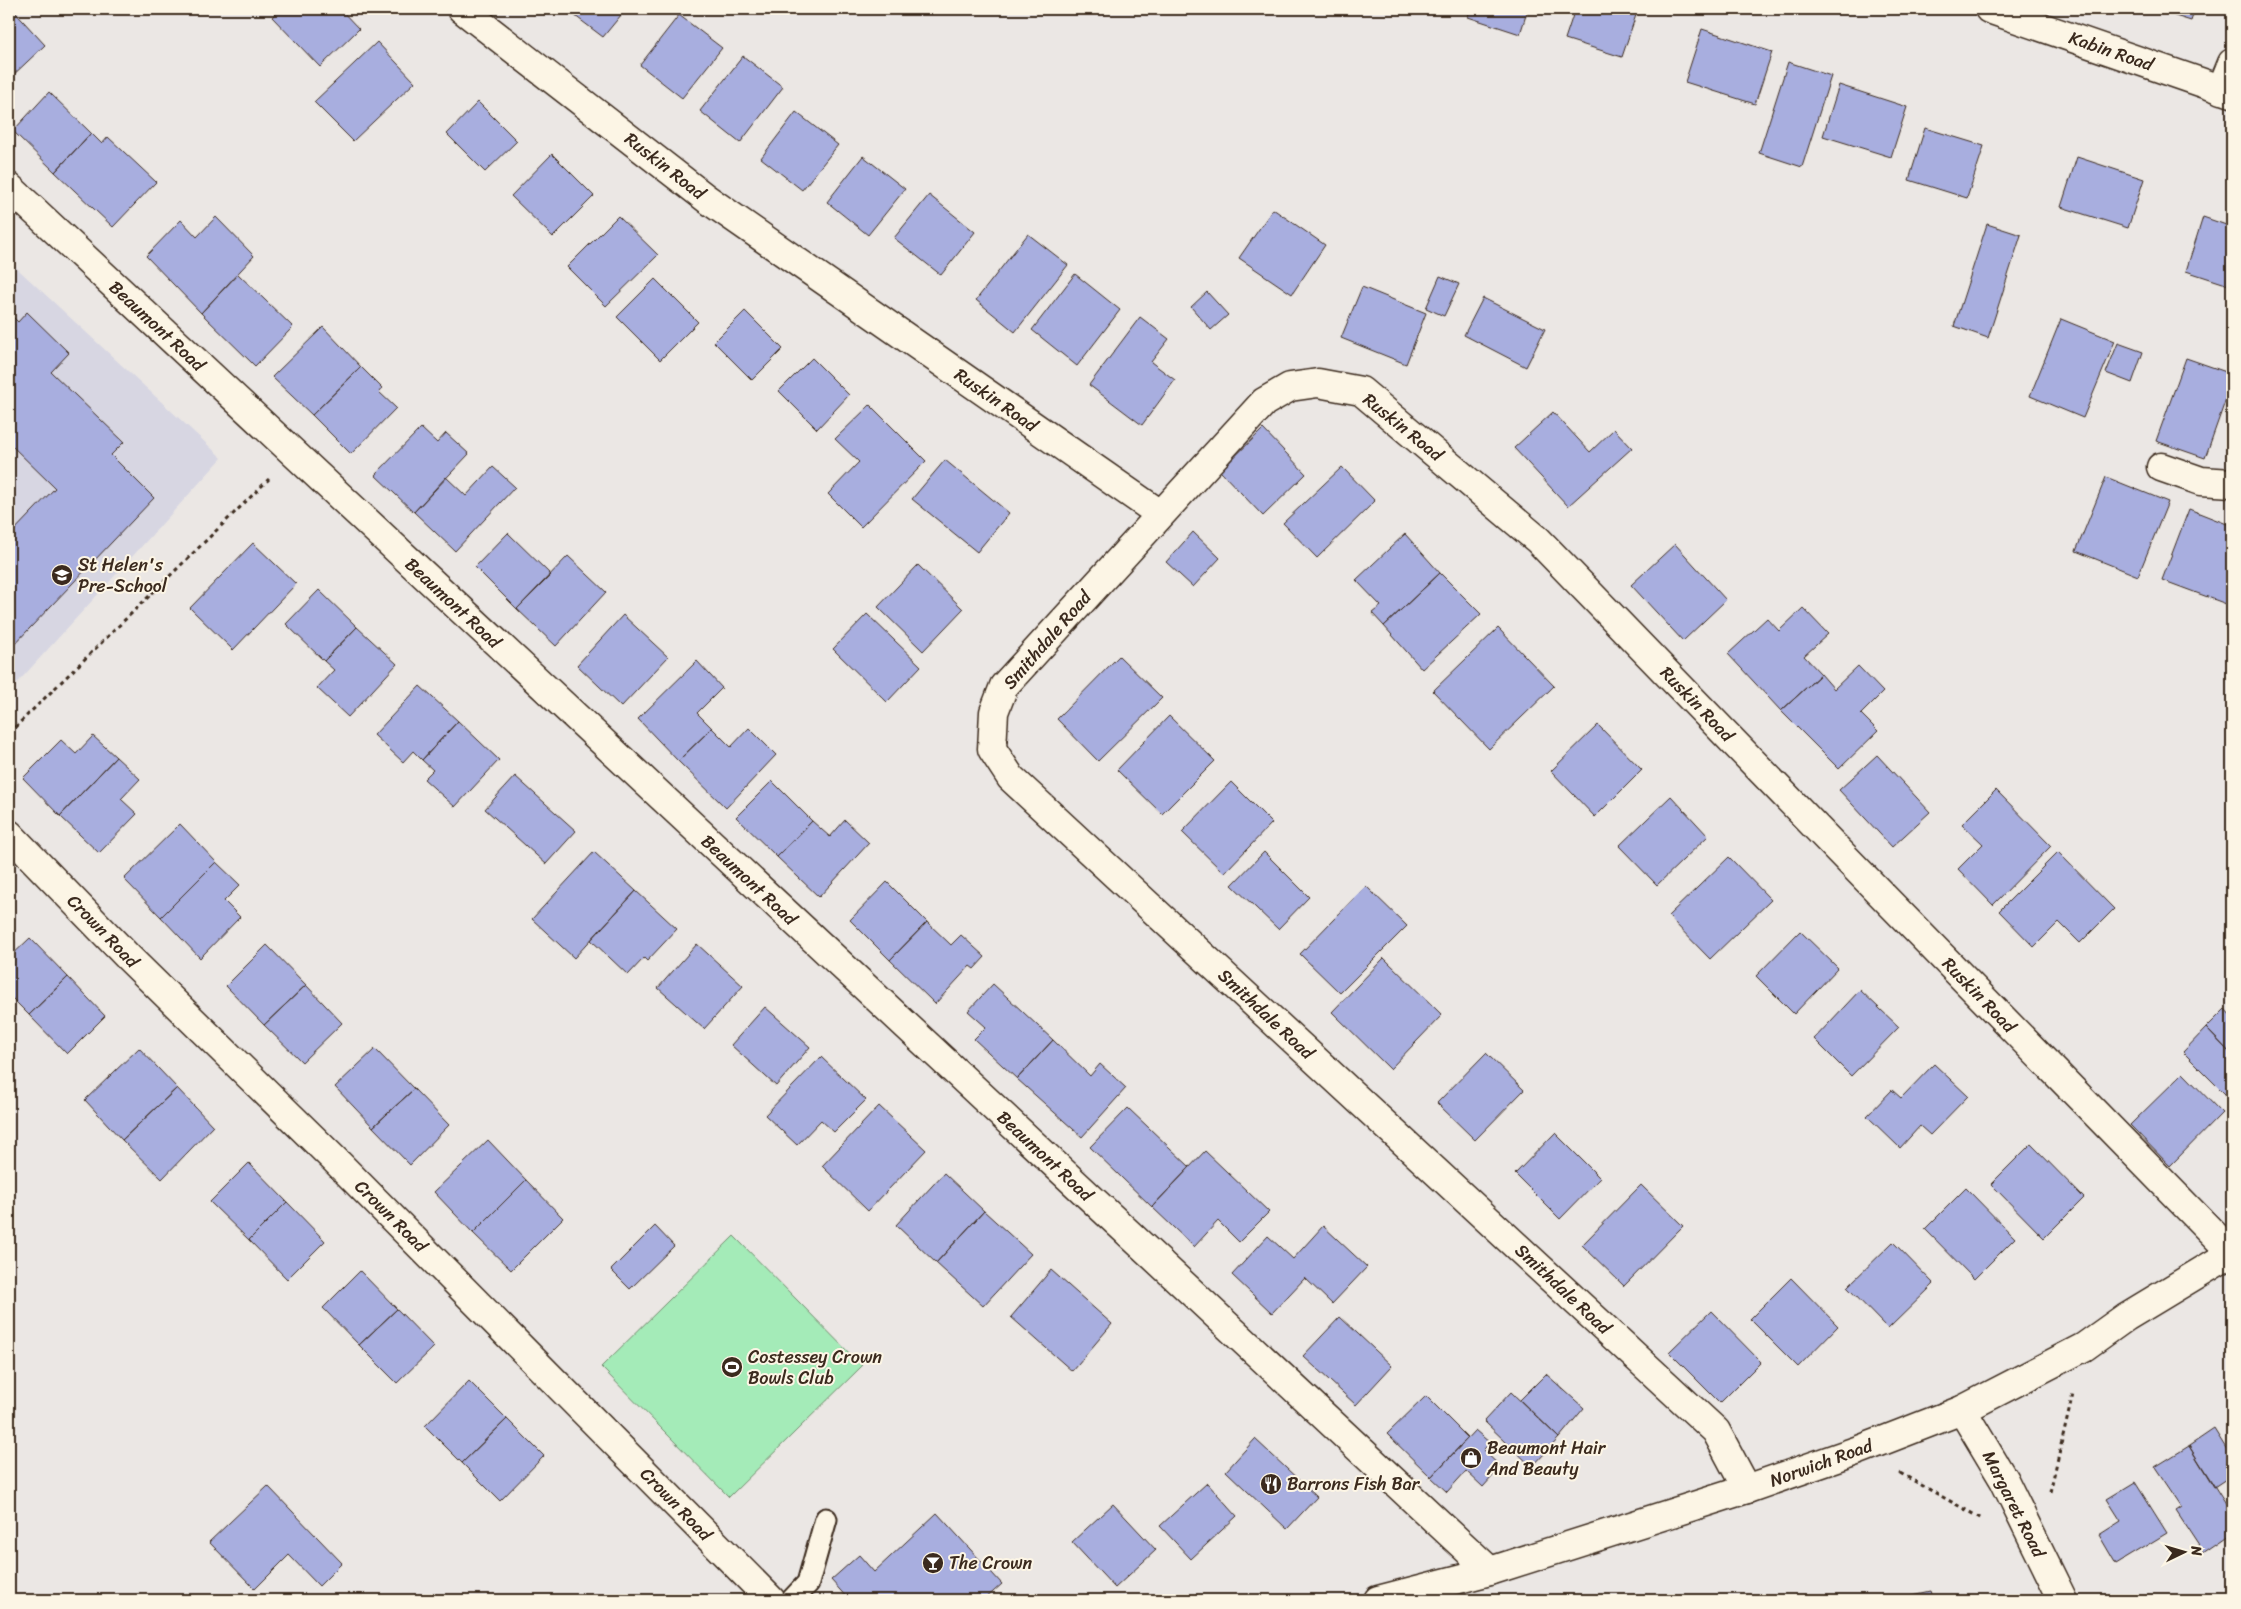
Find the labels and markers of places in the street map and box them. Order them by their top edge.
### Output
place label: St Helen's Pre-School [78,549,168,602]
school or university icon: St Helen's Pre-School [50,563,74,587]
place label: Costessey Crown Bowls Club [748,1341,882,1394]
sports icon: Costessey Crown Bowls Club [720,1355,744,1379]
place label: Beaumont Hair And Beauty [1486,1432,1607,1485]
shop icon: Beaumont Hair And Beauty [1459,1446,1483,1470]
place label: Barrons Fish Bar [1287,1468,1421,1500]
restaurant icon: Barrons Fish Bar [1259,1472,1283,1496]
place label: The Crown [949,1547,1033,1579]
bar icon: The Crown [921,1551,945,1575]

